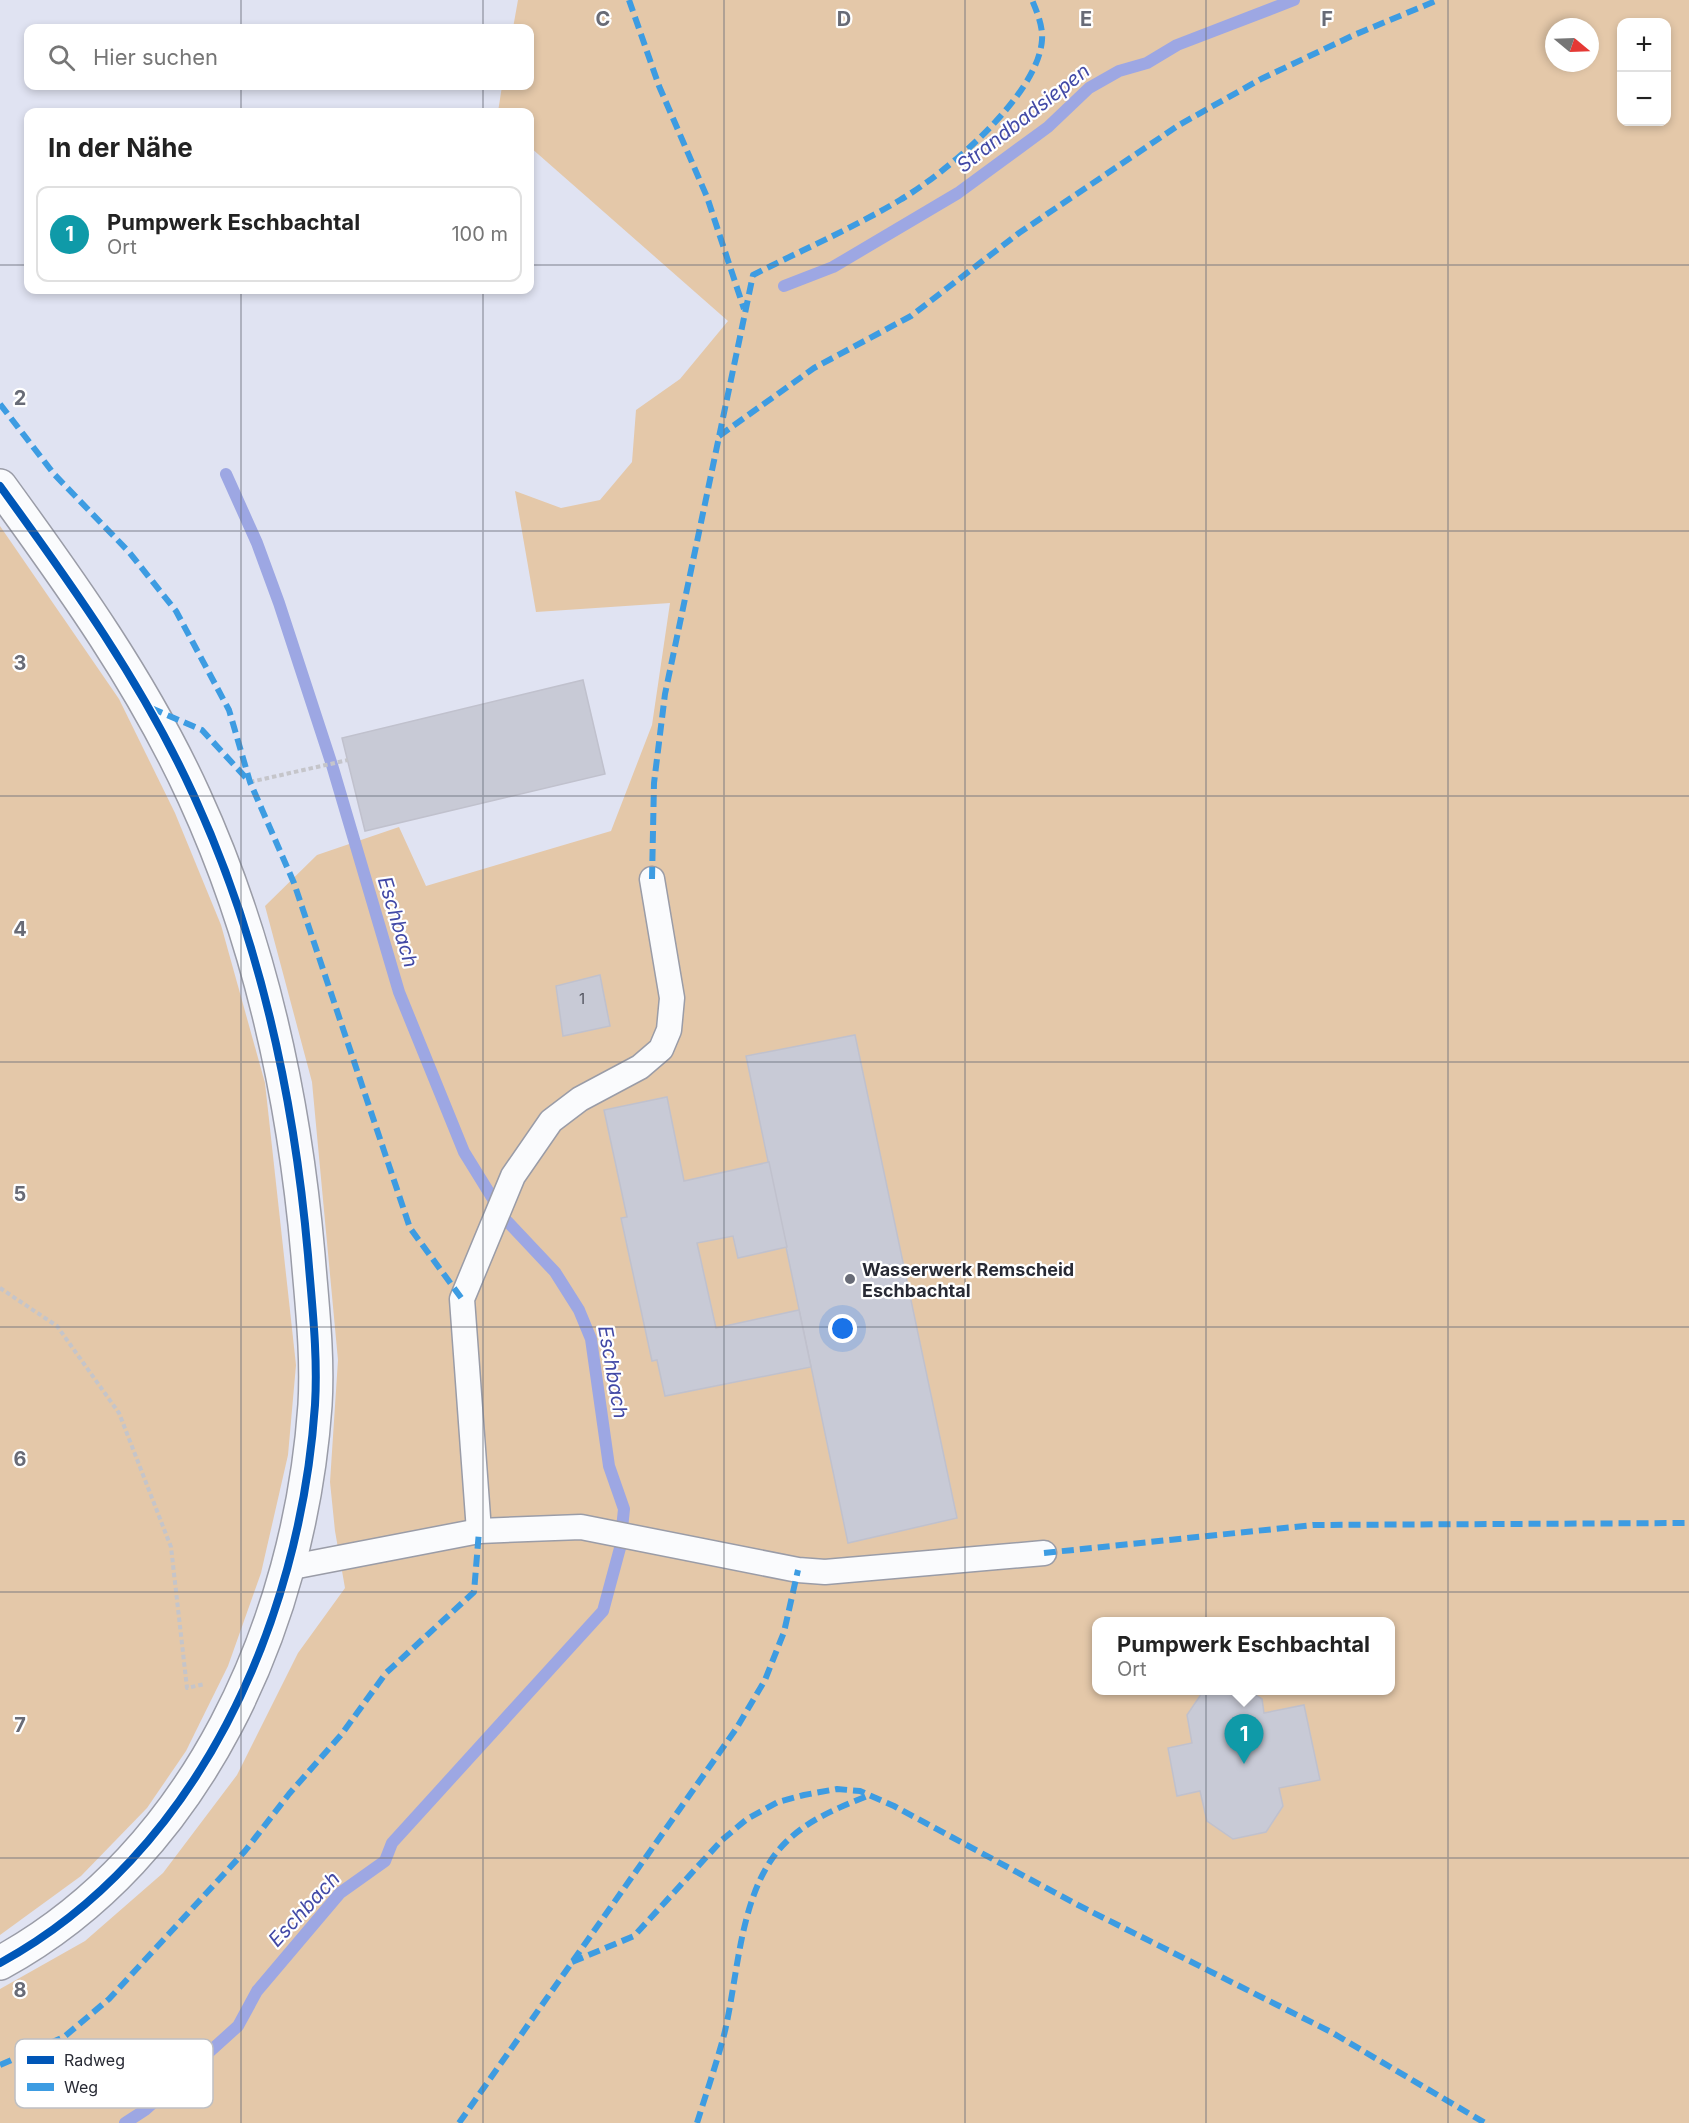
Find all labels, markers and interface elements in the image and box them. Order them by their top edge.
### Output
text: C [596,7,610,31]
text: D [837,7,851,31]
text: E [1080,7,1092,31]
text: F [1321,7,1333,31]
north arrow [1545,18,1599,72]
map controls [1617,18,1671,126]
button: + [1617,18,1671,72]
search box [24,24,534,90]
icon: search [45,41,78,74]
text: Hier suchen [93,44,218,70]
water label: Strandbadsiepen [952,59,1094,177]
button: − [1617,72,1671,126]
text: In der Nähe [48,132,193,163]
text: Pumpwerk Eschbachtal [107,209,360,235]
text: 1 [65,222,74,246]
text: 100 m [451,222,508,246]
text: Ort [107,235,137,259]
text: 2 [14,386,26,410]
text: 3 [14,651,26,675]
water label: Eschbach [373,874,423,970]
text: 4 [13,917,27,941]
house number: 1 [579,989,585,1008]
text: 5 [14,1182,26,1206]
place label: Wasserwerk Remscheid Eschbachtal [862,1259,1074,1301]
marker: Wasserwerk Remscheid Eschbachtal [843,1272,857,1286]
your location [828,1314,857,1343]
water label: Eschbach [593,1324,633,1420]
text: 6 [14,1447,27,1471]
popup [1092,1617,1395,1695]
text: Pumpwerk Eschbachtal [1117,1631,1370,1657]
text: Ort [1117,1657,1147,1681]
text: 7 [14,1713,26,1737]
pin: 1 [1224,1714,1264,1764]
water label: Eschbach [263,1867,345,1951]
text: 8 [13,1978,27,2002]
legend [15,2039,213,2108]
text: Radweg [64,2050,125,2070]
text: Weg [64,2077,98,2097]

